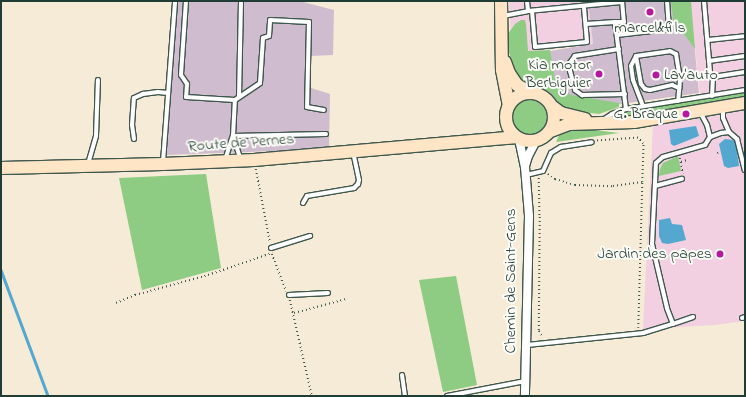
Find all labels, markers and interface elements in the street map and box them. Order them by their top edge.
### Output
marker: marcel&fils [645,7,655,17]
place label: marcel&fils [614,18,686,38]
place label: Kia motor Berbiguier [525,55,591,93]
place label: Lav'auto [664,65,718,85]
marker: Kia motor Berbiguier [594,69,604,79]
marker: Lav'auto [651,70,661,80]
place label: G. Braque [613,104,678,124]
marker: G. Braque [681,109,691,119]
street label: Route de Pernes [187,130,295,156]
street label: Chemin de Saint-Gens [501,208,521,354]
place label: Jardin des papes [597,244,712,264]
marker: Jardin des papes [715,249,725,259]

